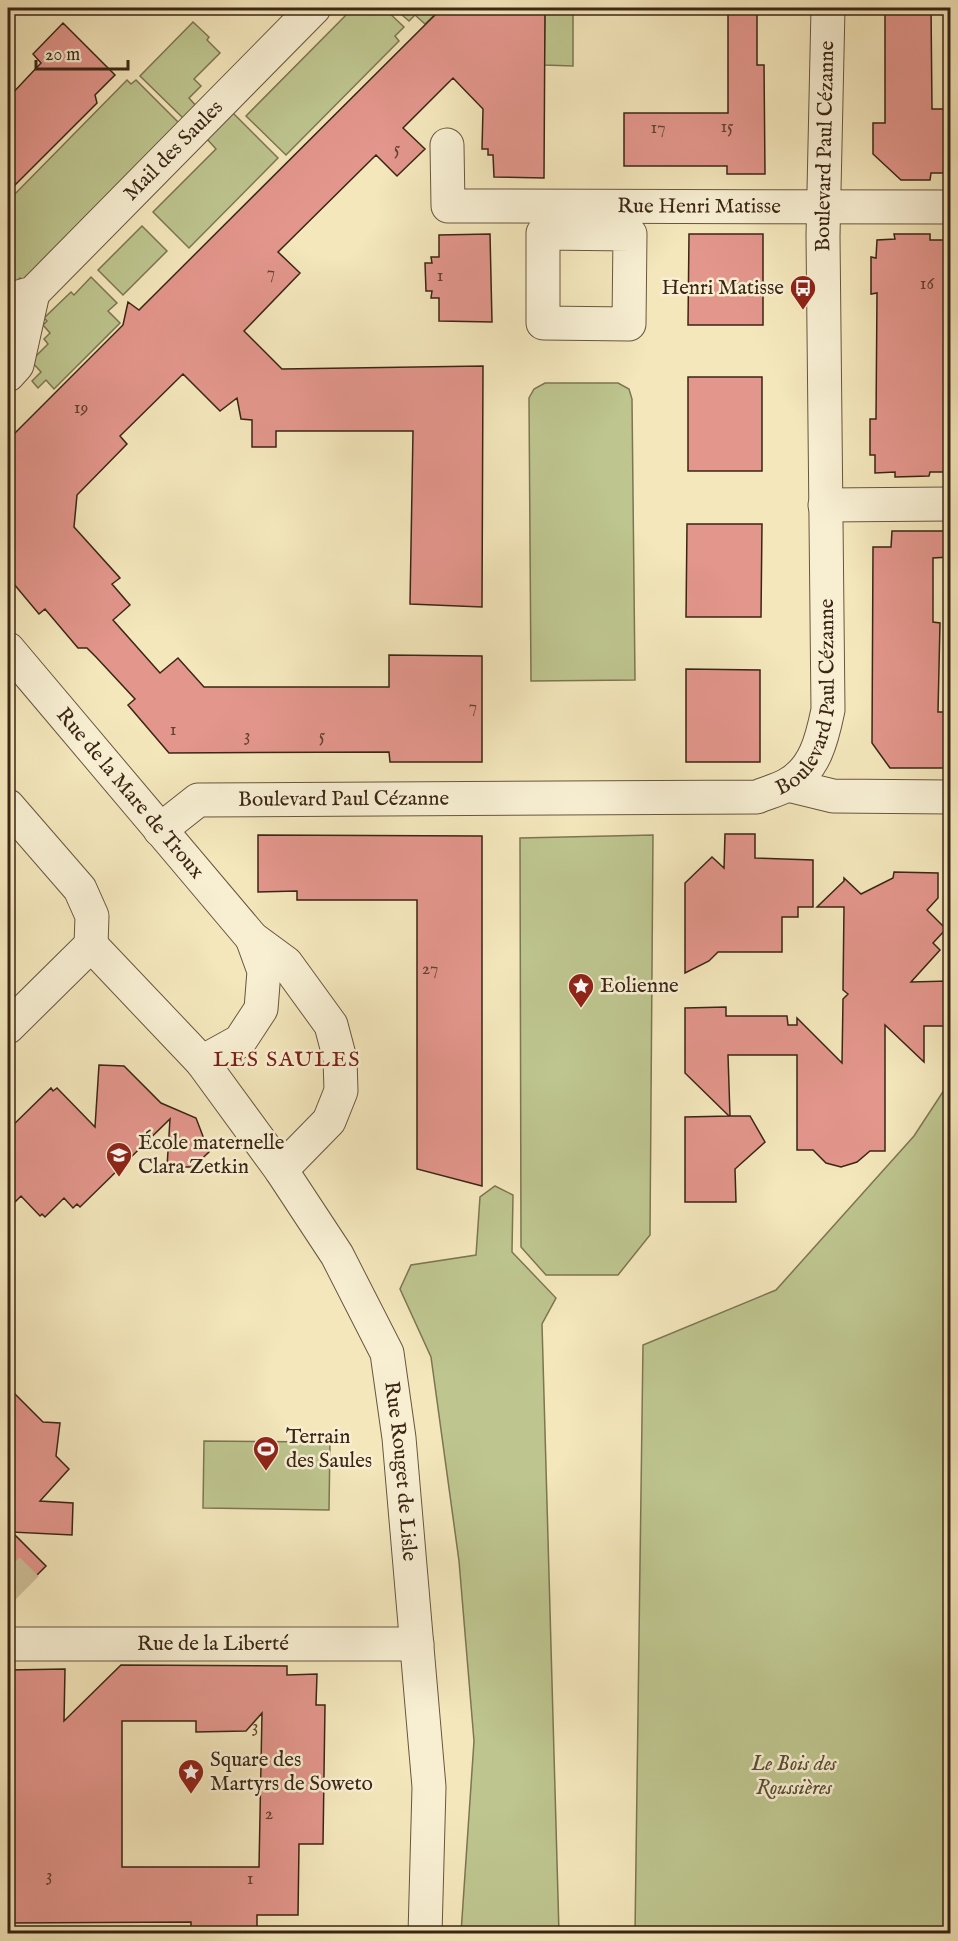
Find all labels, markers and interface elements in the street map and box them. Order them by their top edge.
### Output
scale bar [36,33,128,71]
street label: Boulevard Paul Cézanne [809,40,841,252]
text: 20 m [45,44,80,67]
street label: Mail des Saules [118,94,229,207]
house number: 15 [720,116,734,139]
house number: 17 [650,117,666,140]
house number: 5 [394,138,401,161]
street label: Rue Henri Matisse [617,193,781,220]
house number: 7 [267,262,275,285]
house number: 1 [437,265,443,288]
bus stop icon: Henri Matisse [788,273,818,311]
house number: 16 [920,273,935,296]
place label: Henri Matisse [661,275,784,302]
house number: 19 [74,397,88,420]
street label: Boulevard Paul Cézanne [771,598,842,802]
house number: 7 [469,696,477,719]
street label: Rue de la Mare de Troux [50,702,210,885]
house number: 1 [170,719,176,742]
house number: 3 [244,725,250,748]
house number: 5 [319,725,326,748]
street label: Boulevard Paul Cézanne [238,785,450,813]
house number: 27 [422,958,438,981]
place icon: Eolienne [566,971,596,1009]
place label: Eolienne [600,973,679,1000]
district label: LES SAULES [213,1046,361,1074]
place label: École maternelle Clara Zetkin [138,1129,285,1181]
school or university icon: École maternelle Clara Zetkin [104,1140,134,1178]
street label: Rue Rouget de Lisle [378,1380,423,1563]
place label: Terrain des Saules [286,1424,372,1475]
sports icon: Terrain des Saules [251,1434,281,1472]
street label: Rue de la Liberté [137,1631,289,1658]
house number: 3 [252,1716,258,1739]
place label: Square des Martyrs de Soweto [210,1747,373,1798]
park label: Le Bois des Roussières [750,1751,838,1802]
place icon: Square des Martyrs de Soweto [176,1757,206,1795]
house number: 2 [265,1803,273,1826]
house number: 3 [46,1865,52,1888]
house number: 1 [247,1868,253,1891]

